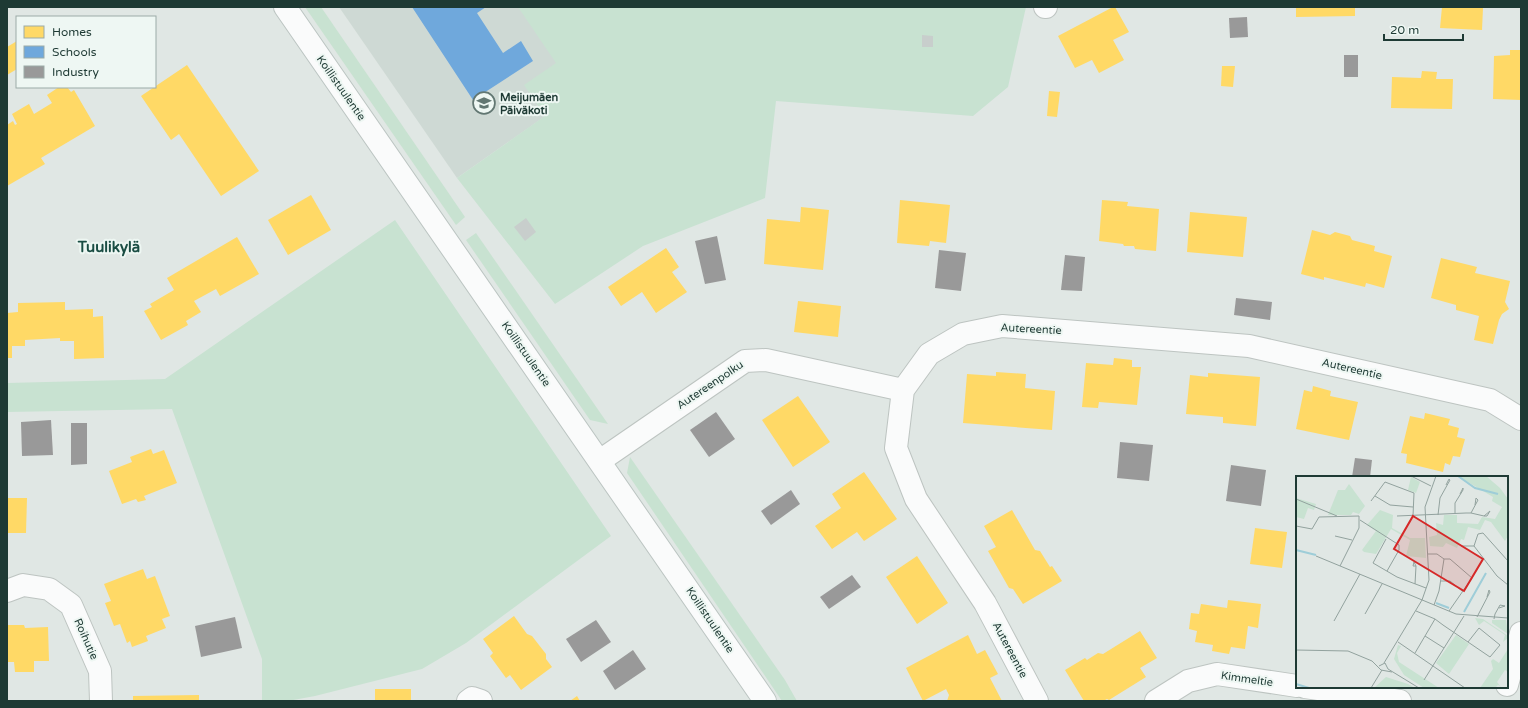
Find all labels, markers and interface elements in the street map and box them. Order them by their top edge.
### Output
legend [16,16,156,88]
scale bar [1384,16,1463,42]
text: 20 m [1390,23,1419,37]
text: Homes [52,25,92,39]
text: Schools [52,45,97,59]
street label: Koillistuulentie [314,53,368,123]
text: Industry [52,65,99,79]
school or university icon: Meijumäen Päiväkoti [471,90,497,116]
place label: Meijumäen Päiväkoti [500,91,558,117]
district label: Tuulikylä [77,238,140,257]
street label: Koillistuulentie [499,319,553,389]
street label: Autereentie [1000,321,1062,337]
street label: Autereentie [1321,356,1383,382]
street label: Autereenpolku [674,358,746,412]
inset map [1296,476,1508,688]
street label: Koillistuulentie [683,585,737,655]
street label: Roihutie [71,616,101,662]
street label: Autereentie [990,620,1030,680]
street label: Kimmeltie [1220,669,1274,689]

